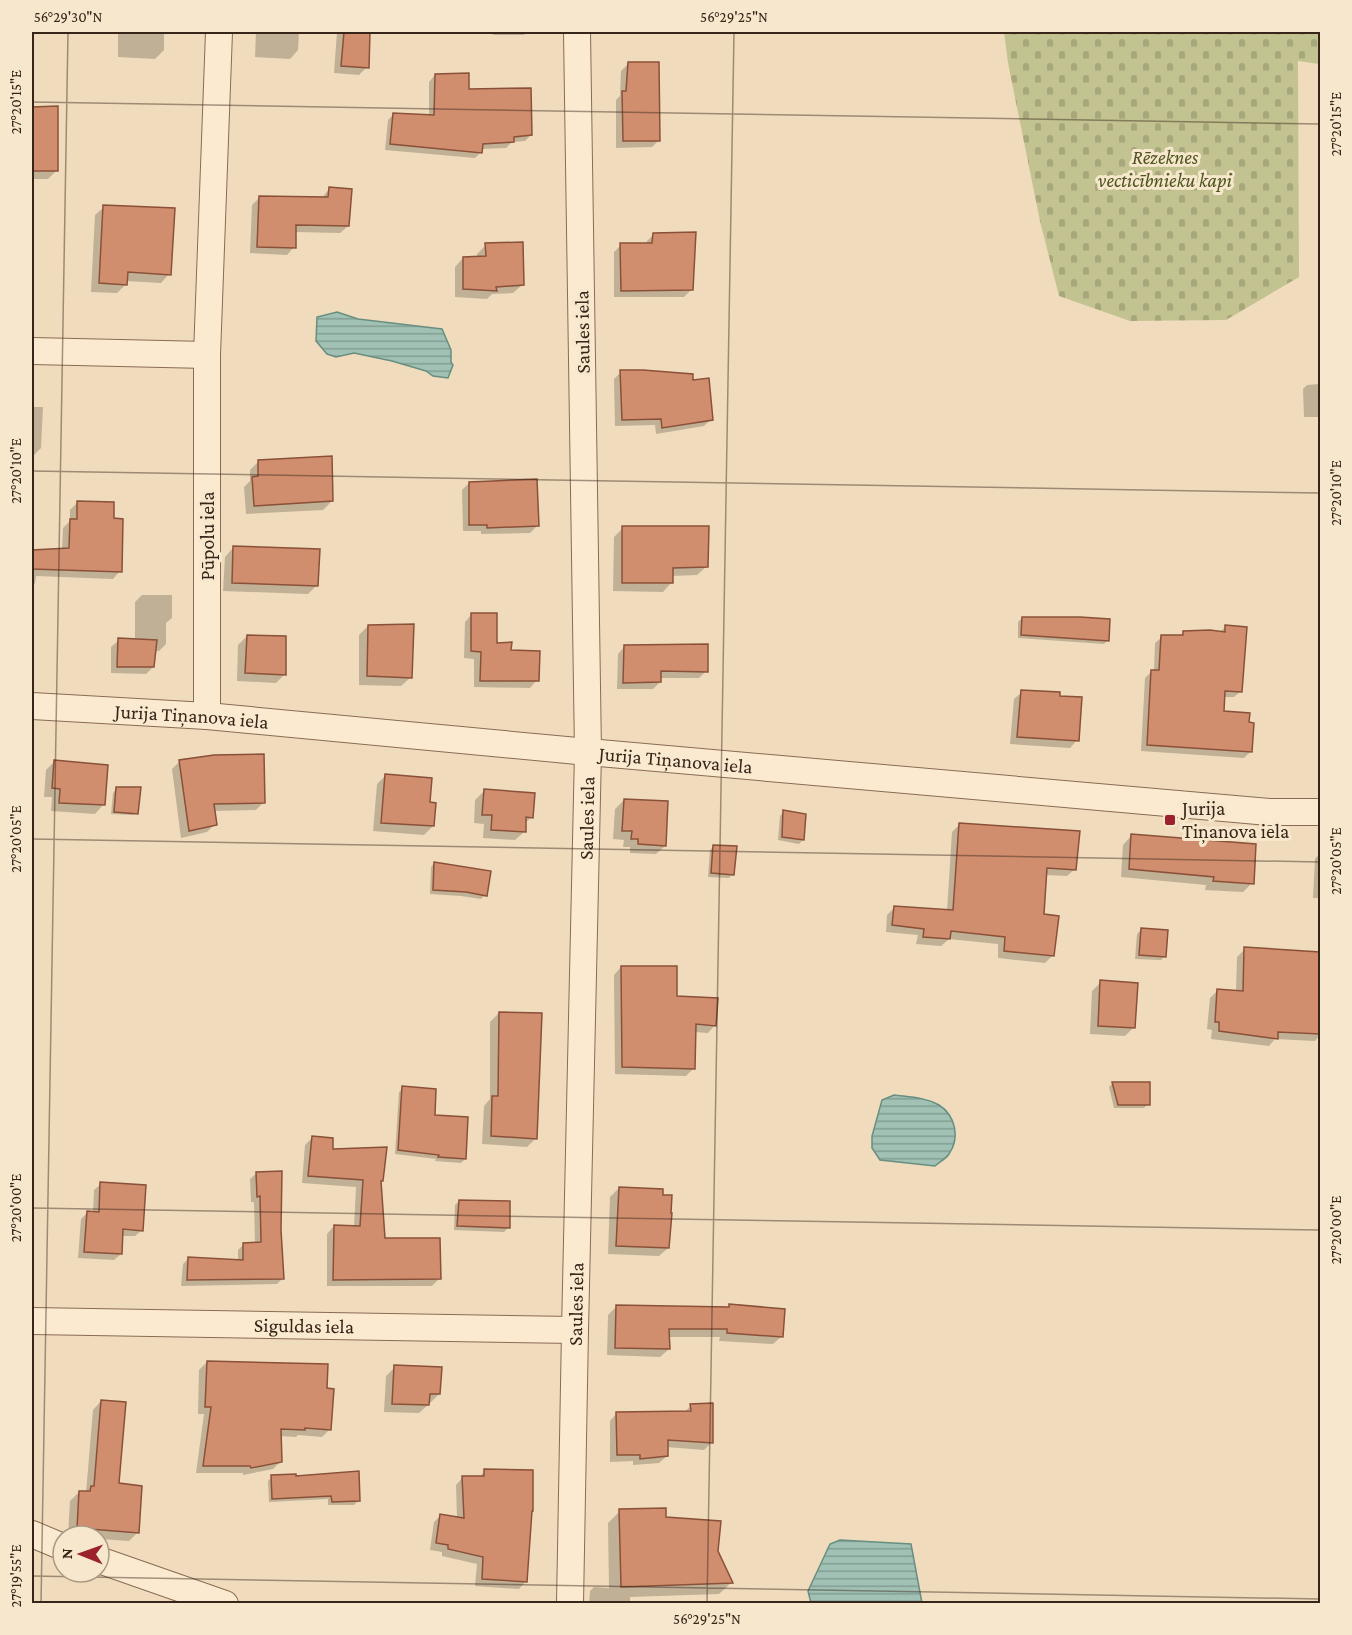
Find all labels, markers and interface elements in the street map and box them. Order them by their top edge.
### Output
text: 56°29'30"N [34,9,102,25]
text: 56°29'25"N [700,9,768,25]
text: 27°20'15"E [8,70,24,134]
text: 27°20'15"E [1328,92,1344,156]
park label: Rēzeknes vecticībnieku kapi [1098,146,1233,192]
street label: Saules iela [570,290,594,374]
text: 27°20'10"E [8,438,24,504]
text: 27°20'10"E [1328,460,1344,526]
street label: Pūpolu iela [196,491,219,581]
street label: Jurija Tiņanova iela [112,700,270,733]
street label: Jurija Tiņanova iela [596,742,754,777]
street label: Saules iela [575,776,598,860]
place label: Jurija Tiņanova iela [1180,797,1289,844]
text: 27°20'05"E [8,805,24,873]
marker: Jurija Tiņanova iela [1163,813,1177,827]
text: 27°20'05"E [1328,827,1344,895]
text: 27°20'00"E [8,1174,24,1242]
text: 27°20'00"E [1328,1196,1344,1264]
street label: Saules iela [564,1262,588,1346]
street label: Siguldas iela [254,1314,354,1337]
north arrow [51,1524,111,1584]
text: 27°19'55"E [8,1544,24,1608]
text: N [58,1548,75,1559]
text: 56°29'25"N [673,1611,741,1627]

